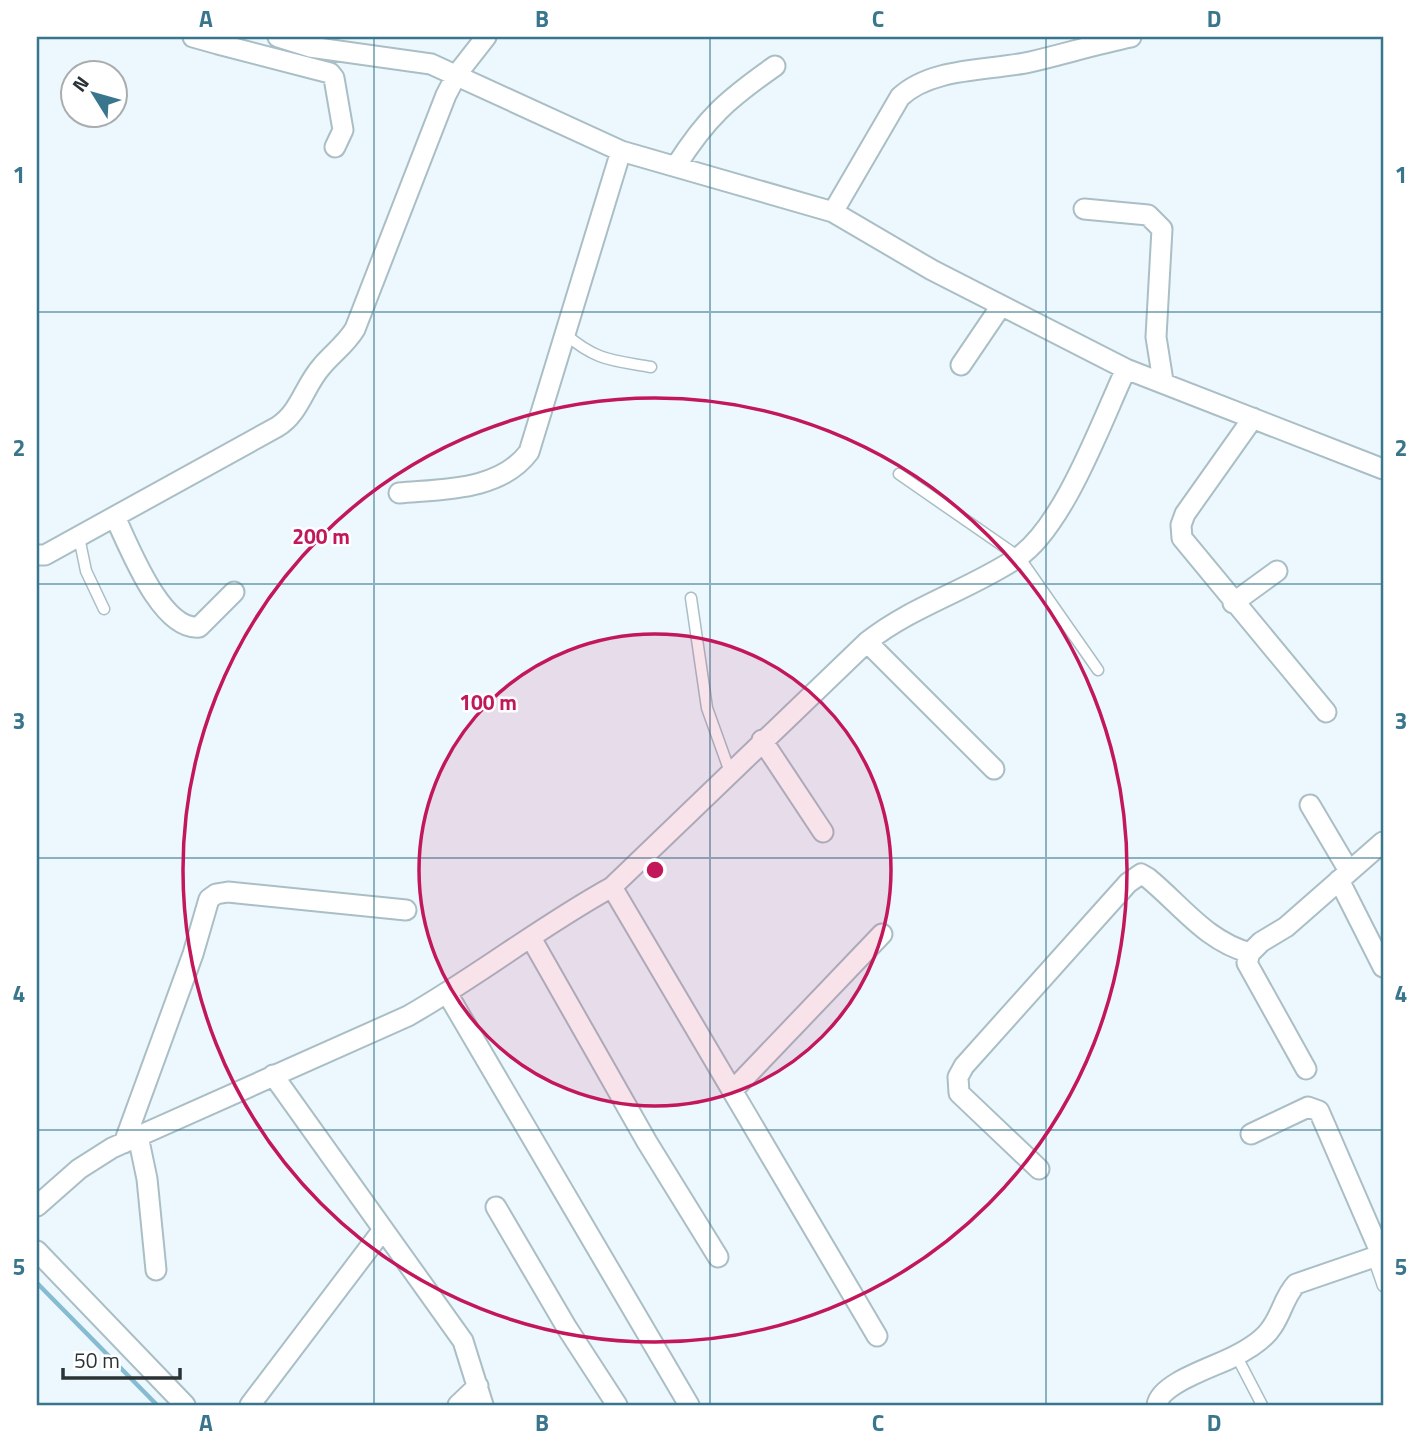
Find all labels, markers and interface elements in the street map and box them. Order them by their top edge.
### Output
text: A [199,1,213,36]
text: B [535,1,549,36]
text: C [872,1,884,36]
text: D [1207,1,1221,36]
north arrow [60,60,130,130]
text: N [64,69,96,97]
text: 1 [13,157,25,192]
text: 1 [1395,157,1407,192]
text: 2 [13,430,25,465]
text: 2 [1395,430,1407,465]
text: 200 m [292,520,350,552]
text: 100 m [459,686,517,718]
text: 3 [13,703,25,738]
text: 3 [1395,703,1407,738]
centre of rings [643,858,667,882]
text: 4 [13,976,25,1011]
text: 4 [1395,976,1407,1011]
text: 5 [13,1249,25,1284]
text: 5 [1395,1249,1407,1284]
scale bar [63,1337,180,1381]
text: 50 m [74,1344,120,1376]
text: A [199,1405,213,1440]
text: B [535,1405,549,1440]
text: C [872,1405,884,1440]
text: D [1207,1405,1221,1440]

